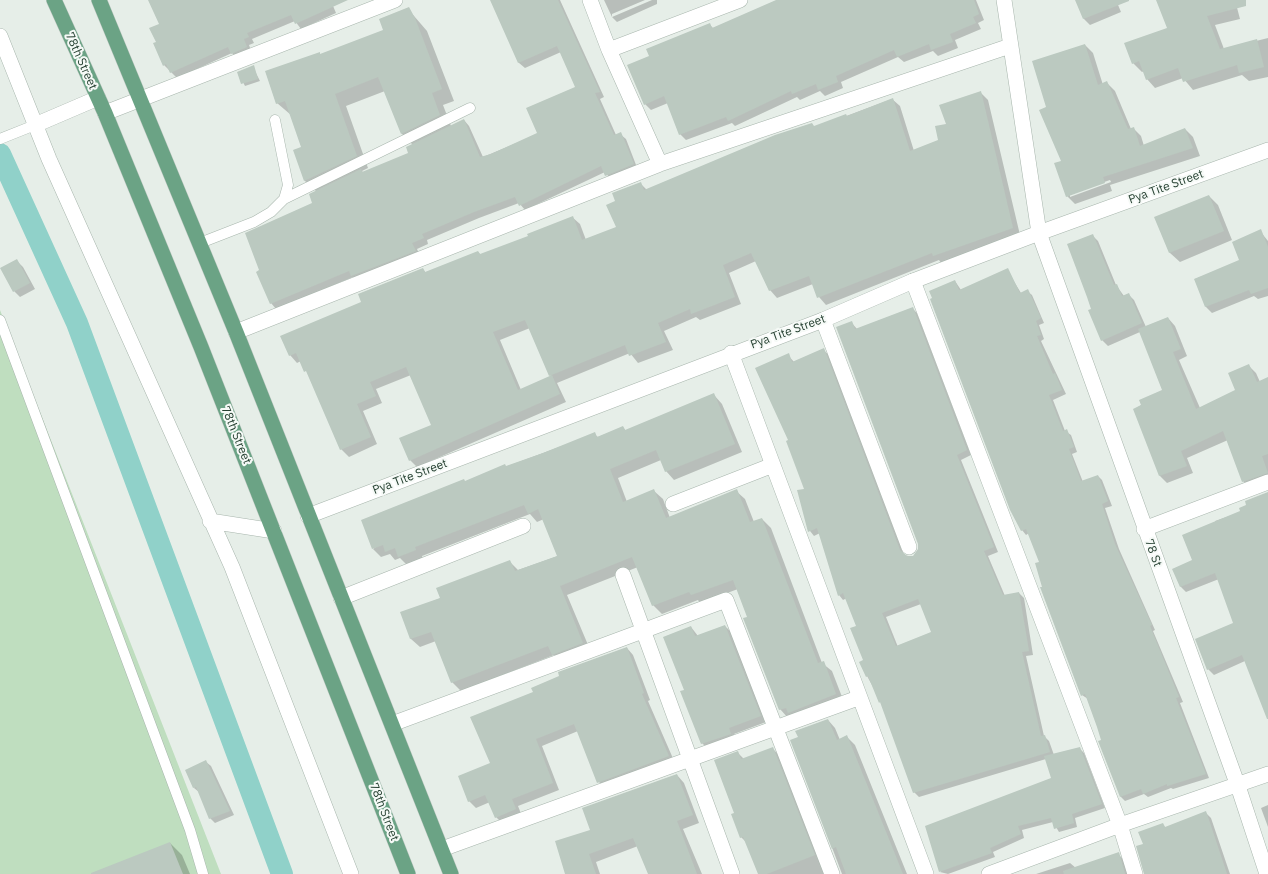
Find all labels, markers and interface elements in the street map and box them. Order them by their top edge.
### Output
street label: 78th Street [62,30,100,92]
street label: Pya Tite Street [1127,167,1205,207]
street label: Pya Tite Street [749,312,827,352]
street label: 78th Street [218,404,254,466]
street label: Pya Tite Street [371,456,449,498]
street label: 78 St [1141,537,1165,569]
street label: 78th Street [366,781,402,843]

